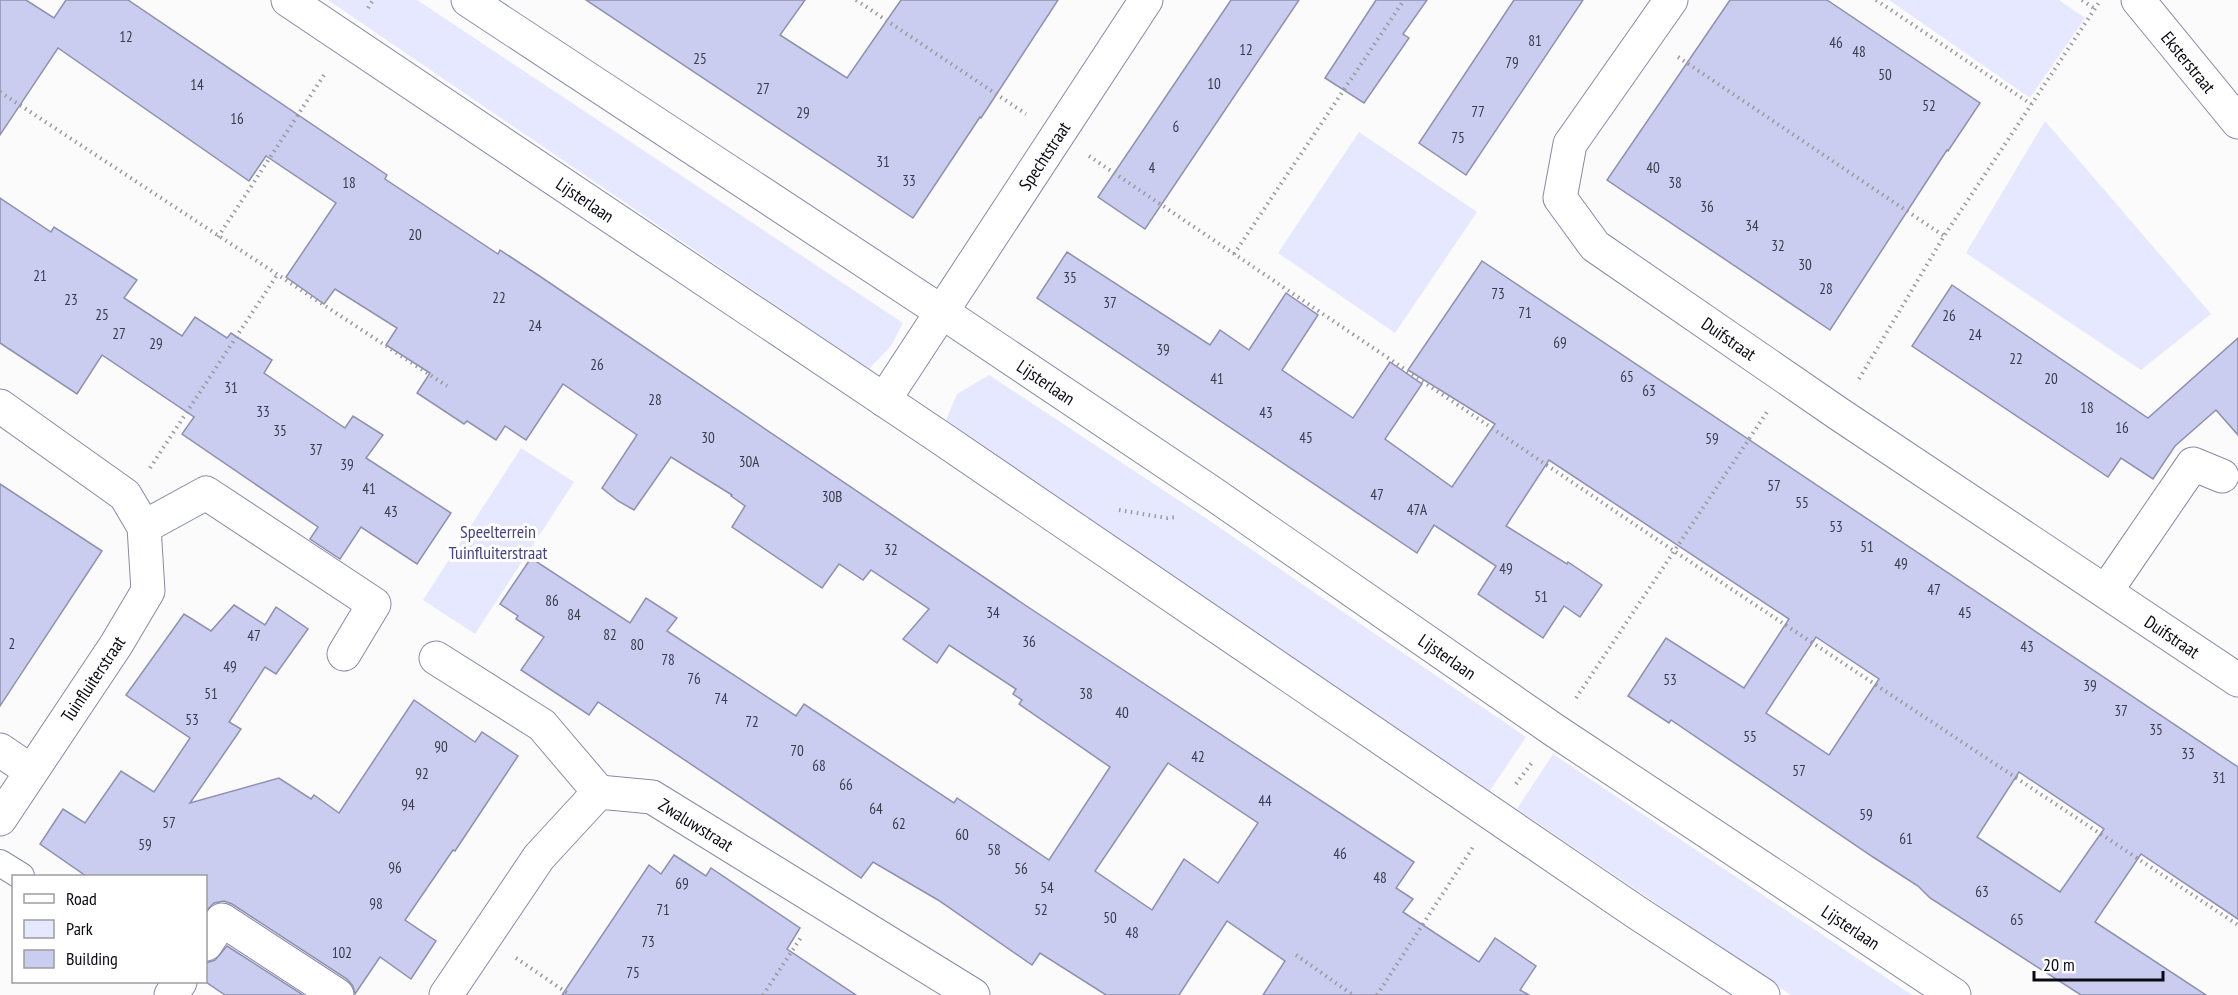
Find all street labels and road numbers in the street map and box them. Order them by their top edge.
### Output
street label: Eksterstraat [2157,26,2221,98]
street label: Spechtstraat [1013,117,1075,194]
street label: Lijsterlaan [552,172,619,227]
street label: Duifstraat [1697,312,1761,365]
street label: Lijsterlaan [1013,354,1080,410]
street label: Duifstraat [2140,610,2204,663]
street label: Lijsterlaan [1414,628,1481,684]
street label: Tuinfluiterstraat [56,632,130,726]
street label: Zwaluwstraat [655,793,738,856]
street label: Lijsterlaan [1818,899,1885,954]

